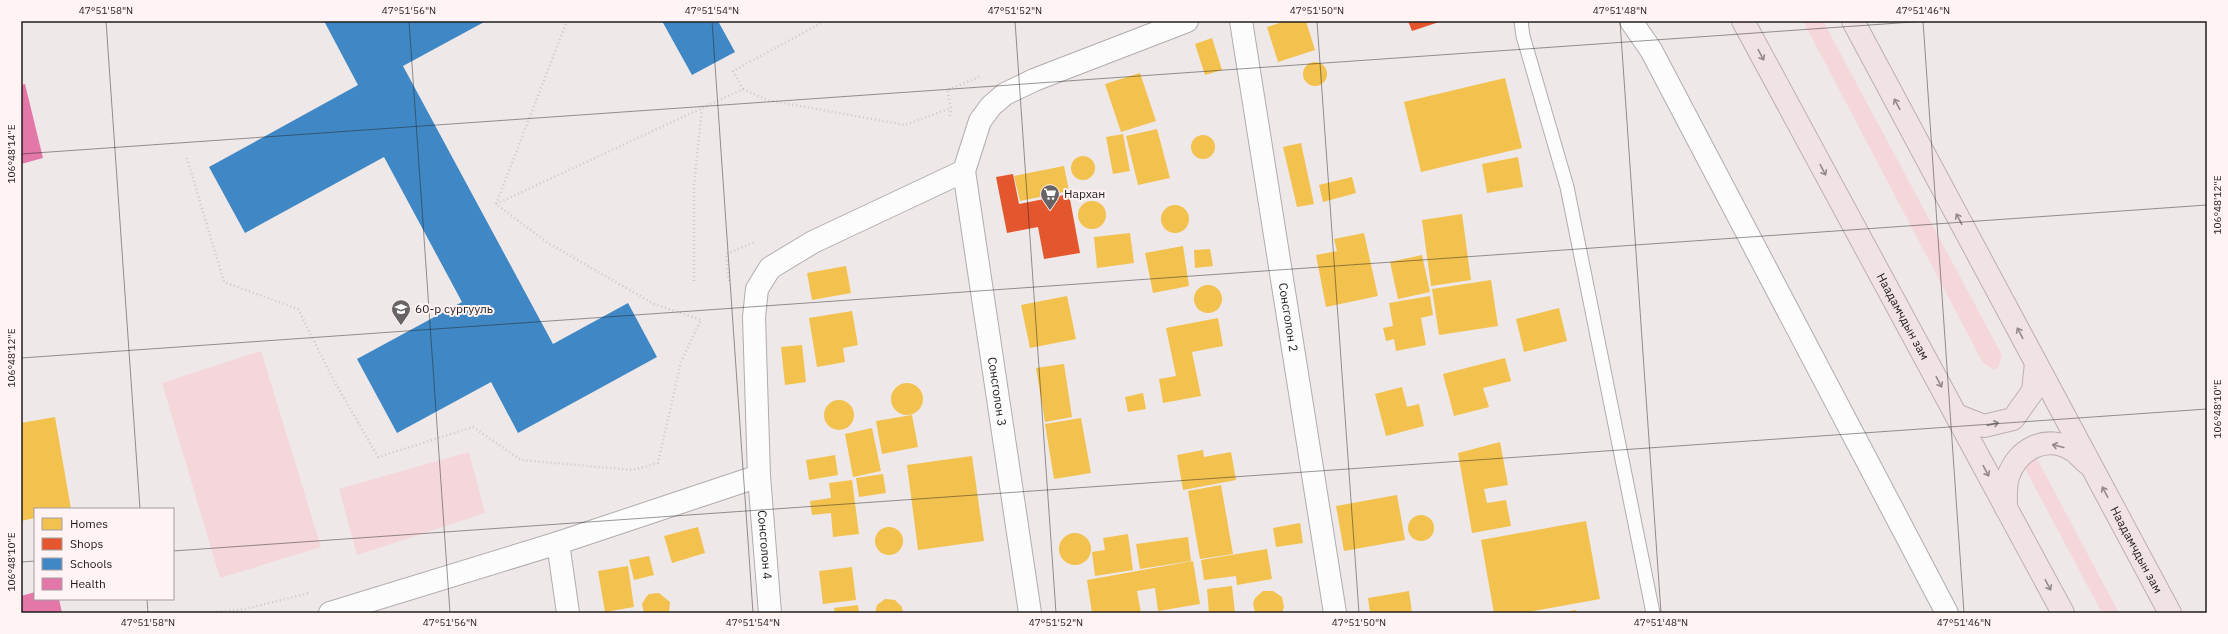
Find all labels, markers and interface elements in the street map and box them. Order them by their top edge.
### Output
text: 47°51'58"N [79,4,133,17]
text: 47°51'56"N [382,4,436,17]
text: 47°51'54"N [685,4,739,17]
text: 47°51'52"N [988,4,1042,17]
text: 47°51'50"N [1290,4,1344,17]
text: 47°51'48"N [1593,4,1647,17]
text: 47°51'46"N [1896,4,1950,17]
one-way arrow [1758,49,1766,61]
one-way arrow [1893,98,1901,110]
text: 106°48'14"E [5,124,18,184]
one-way arrow [1820,163,1828,175]
text: 106°48'12"E [2211,175,2224,235]
supermarket icon: Нархан [1039,183,1061,211]
place label: Нархан [1064,186,1105,201]
one-way arrow [1954,213,1962,225]
street label: Наадамчдын зам [1874,270,1933,362]
street label: Сонсголон 2 [1276,282,1301,353]
school or university icon: 60-р сургууль [390,298,412,326]
place label: 60-р сургууль [415,301,493,316]
text: 106°48'12"E [5,328,18,388]
one-way arrow [2016,328,2023,340]
street label: Сонсголон 3 [985,356,1010,427]
one-way arrow [1935,376,1943,388]
text: 106°48'10"E [2211,379,2224,439]
one-way arrow [1986,419,1999,427]
one-way arrow [2052,442,2065,449]
one-way arrow [1983,465,1991,477]
one-way arrow [2100,486,2108,498]
street label: Наадамчдын зам [2107,504,2166,596]
legend [34,508,174,600]
street label: Сонсголон 4 [755,509,775,580]
text: Homes [70,516,108,531]
text: 106°48'10"E [5,532,18,592]
text: Shops [70,536,103,551]
text: Schools [70,556,113,571]
text: Health [70,576,106,591]
one-way arrow [2045,579,2052,591]
text: 47°51'58"N [121,616,175,629]
text: 47°51'56"N [423,616,477,629]
text: 47°51'54"N [726,616,780,629]
text: 47°51'52"N [1029,616,1083,629]
text: 47°51'50"N [1332,616,1386,629]
text: 47°51'48"N [1634,616,1688,629]
text: 47°51'46"N [1937,616,1991,629]

